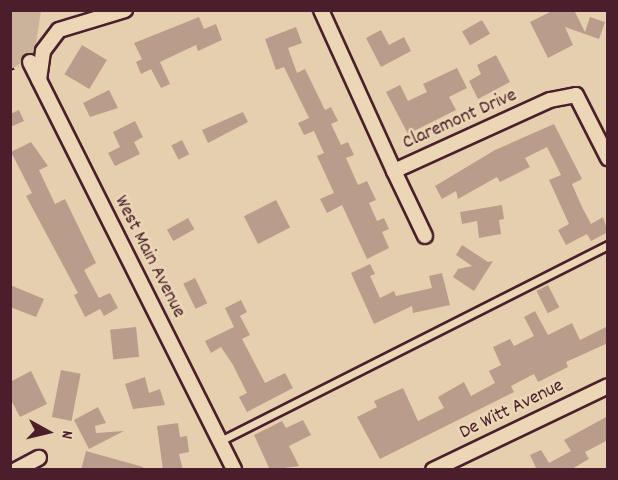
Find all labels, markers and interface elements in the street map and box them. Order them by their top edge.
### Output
street label: Claremont Drive [399,84,521,156]
street label: West Main Avenue [108,192,190,322]
street label: De Witt Avenue [456,374,568,446]
north arrow [18,402,78,462]
text: N [54,429,78,440]

